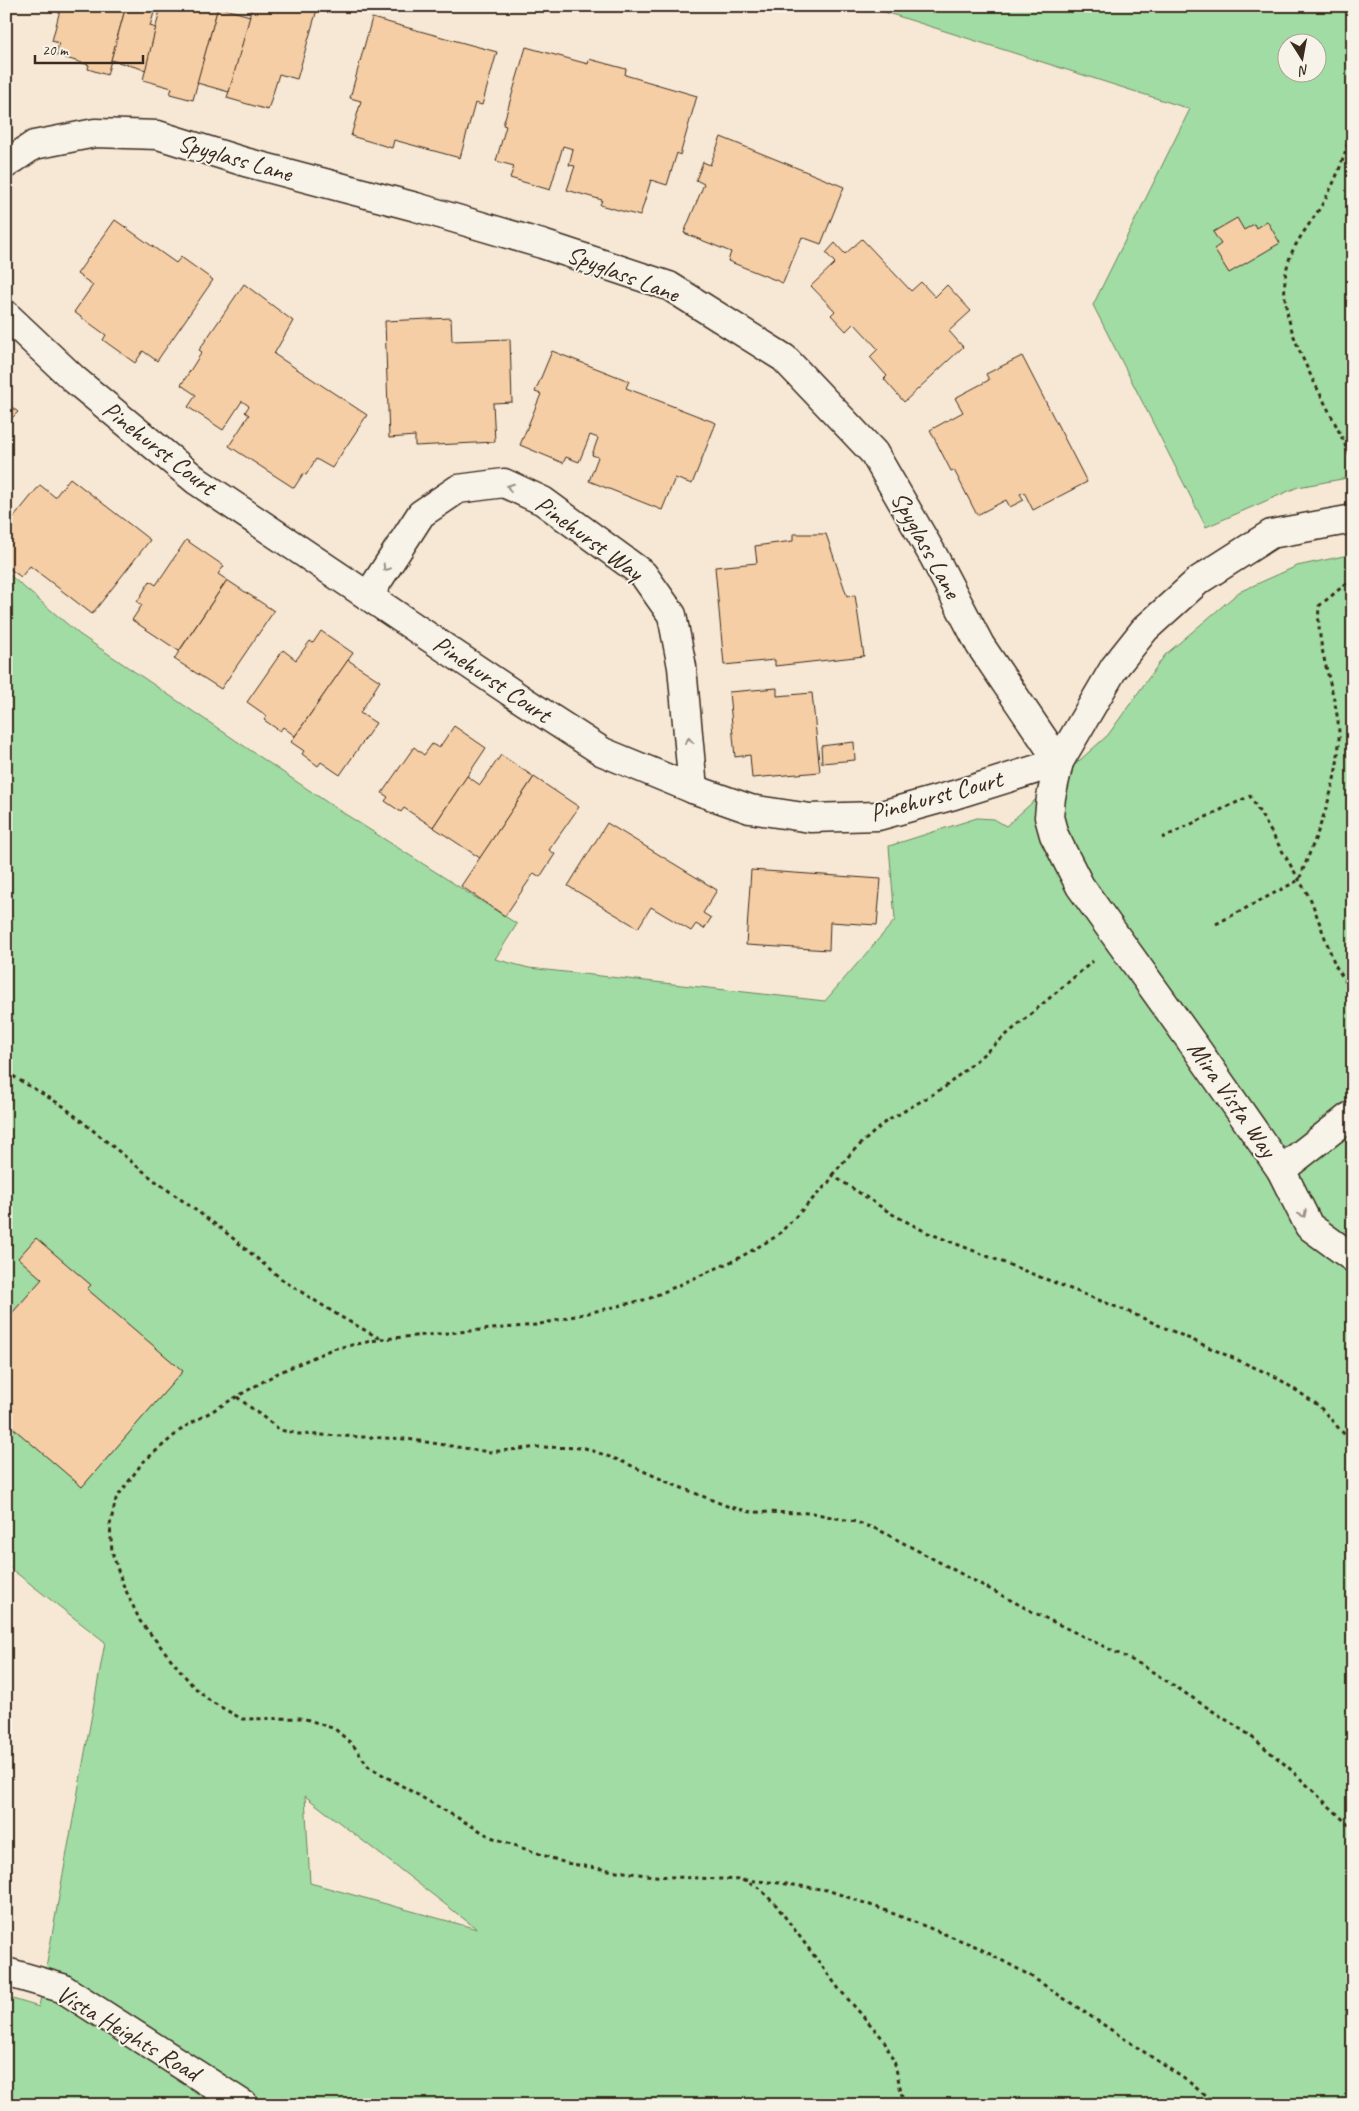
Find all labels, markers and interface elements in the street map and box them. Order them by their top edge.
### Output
scale bar [35,32,142,64]
north arrow [1276,32,1326,82]
text: 20 m [42,41,69,60]
text: N [1296,61,1310,80]
street label: Spyglass Lane [174,126,298,190]
street label: Spyglass Lane [563,238,685,311]
street label: Pinehurst Court [96,394,224,504]
one-way arrow [506,483,515,493]
street label: Spyglass Lane [884,486,969,606]
street label: Pinehurst Way [529,488,651,589]
one-way arrow [383,563,392,572]
street label: Pinehurst Court [427,628,559,732]
one-way arrow [684,736,695,744]
street label: Pinehurst Court [866,762,1008,829]
street label: Mira Vista Way [1180,1034,1285,1166]
one-way arrow [1297,1209,1307,1218]
street label: Vista Heights Road [50,1978,209,2091]

